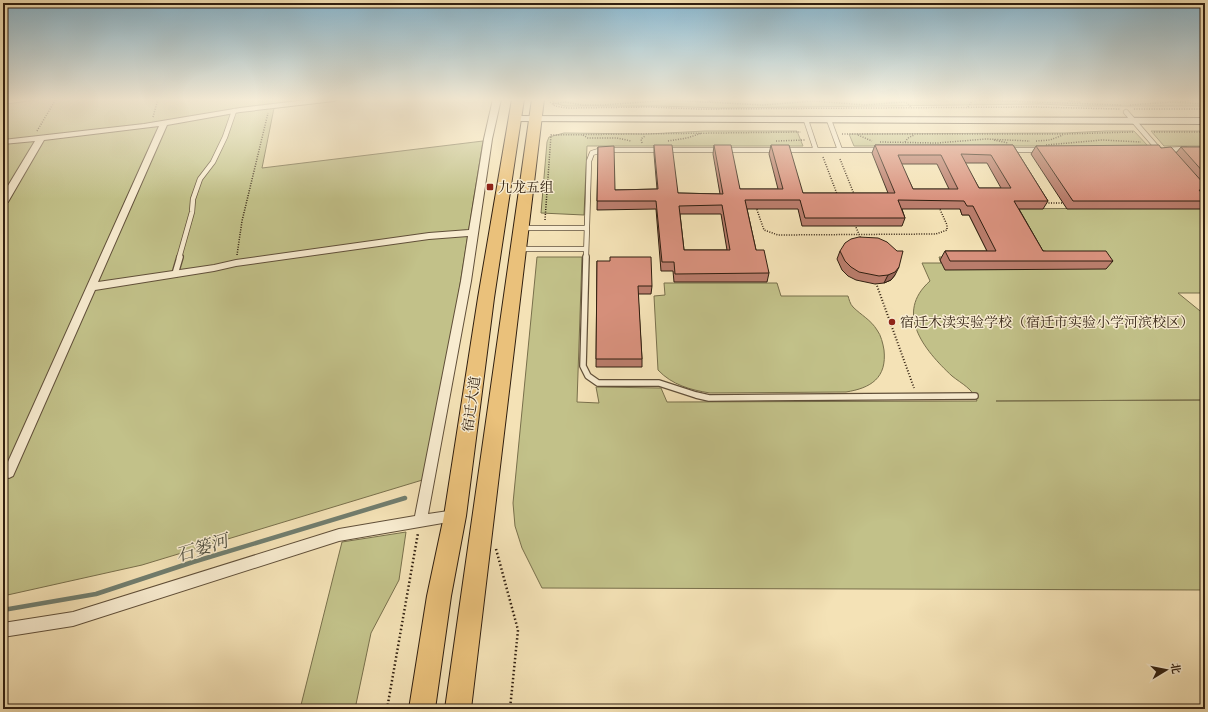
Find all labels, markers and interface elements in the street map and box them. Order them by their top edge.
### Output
place label: 九龙五组 [498,179,554,199]
marker: 九龙五组 [485,182,495,192]
place label: 宿迁木渎实验学校（宿迁市实验小学河滨校区） [900,314,1194,334]
marker: 宿迁木渎实验学校（宿迁市实验小学河滨校区） [887,317,897,327]
street label: 宿迁大道 [459,375,487,433]
water label: 石篓河 [173,529,235,570]
north arrow [1146,650,1186,690]
text: 北 [1166,662,1184,675]

